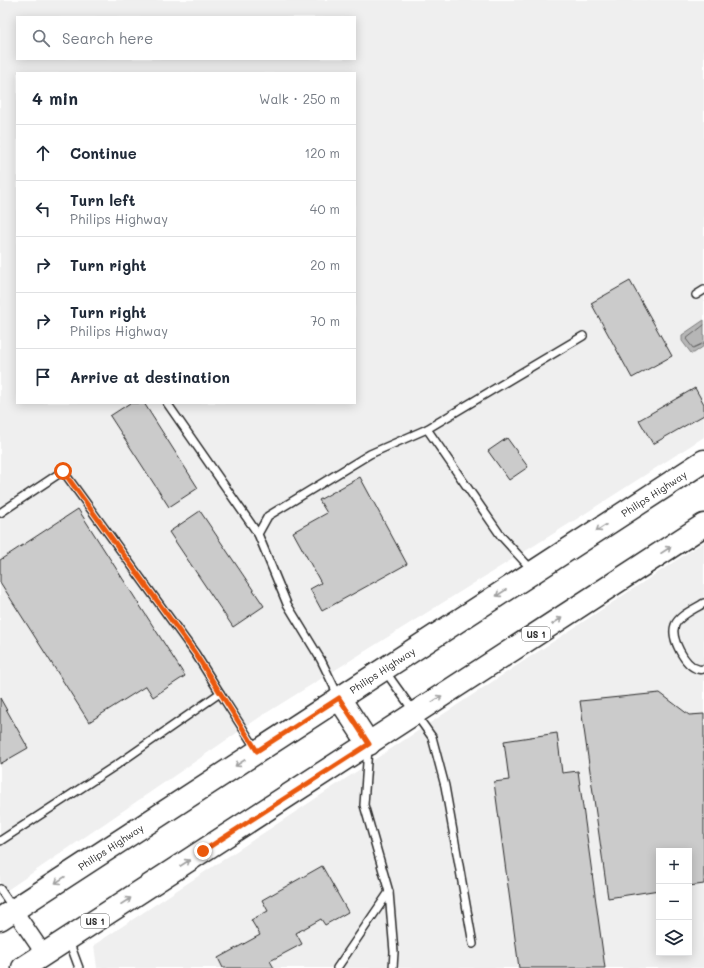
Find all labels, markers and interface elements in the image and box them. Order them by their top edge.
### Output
search box [16,16,356,60]
icon: search [30,27,52,49]
text: Search here [62,28,153,48]
text: 4 min [32,87,78,109]
text: Walk · 250 m [259,90,340,107]
icon: ahead [32,142,54,164]
text: Continue [70,143,137,163]
text: 120 m [304,144,340,161]
text: Turn left [70,190,135,210]
icon: left [32,198,54,220]
text: 40 m [310,200,340,217]
text: Philips Highway [70,210,168,227]
icon: right [32,254,54,276]
text: Turn right [70,255,147,275]
text: 20 m [310,256,340,273]
text: Turn right [70,302,147,322]
icon: right [32,310,54,332]
text: 70 m [310,312,340,329]
text: Philips Highway [70,322,168,339]
icon: arrive [32,366,54,388]
text: Arrive at destination [70,367,230,387]
route start [54,462,72,480]
street label: Philips Highway [618,467,689,520]
one-way arrow [596,524,607,532]
one-way arrow [660,545,672,553]
one-way arrow [496,589,507,597]
one-way arrow [551,617,562,625]
road number: US 1 [522,627,550,641]
street label: Philips Highway [347,644,418,697]
one-way arrow [431,695,443,703]
one-way arrow [234,759,245,767]
street label: Philips Highway [75,821,146,873]
route end [194,842,212,860]
map controls [656,848,692,956]
button: + [656,848,692,884]
one-way arrow [179,859,190,867]
one-way arrow [54,876,66,884]
button: − [656,884,692,920]
one-way arrow [120,897,131,905]
road number: US 1 [81,914,109,928]
button: layers [656,920,692,956]

